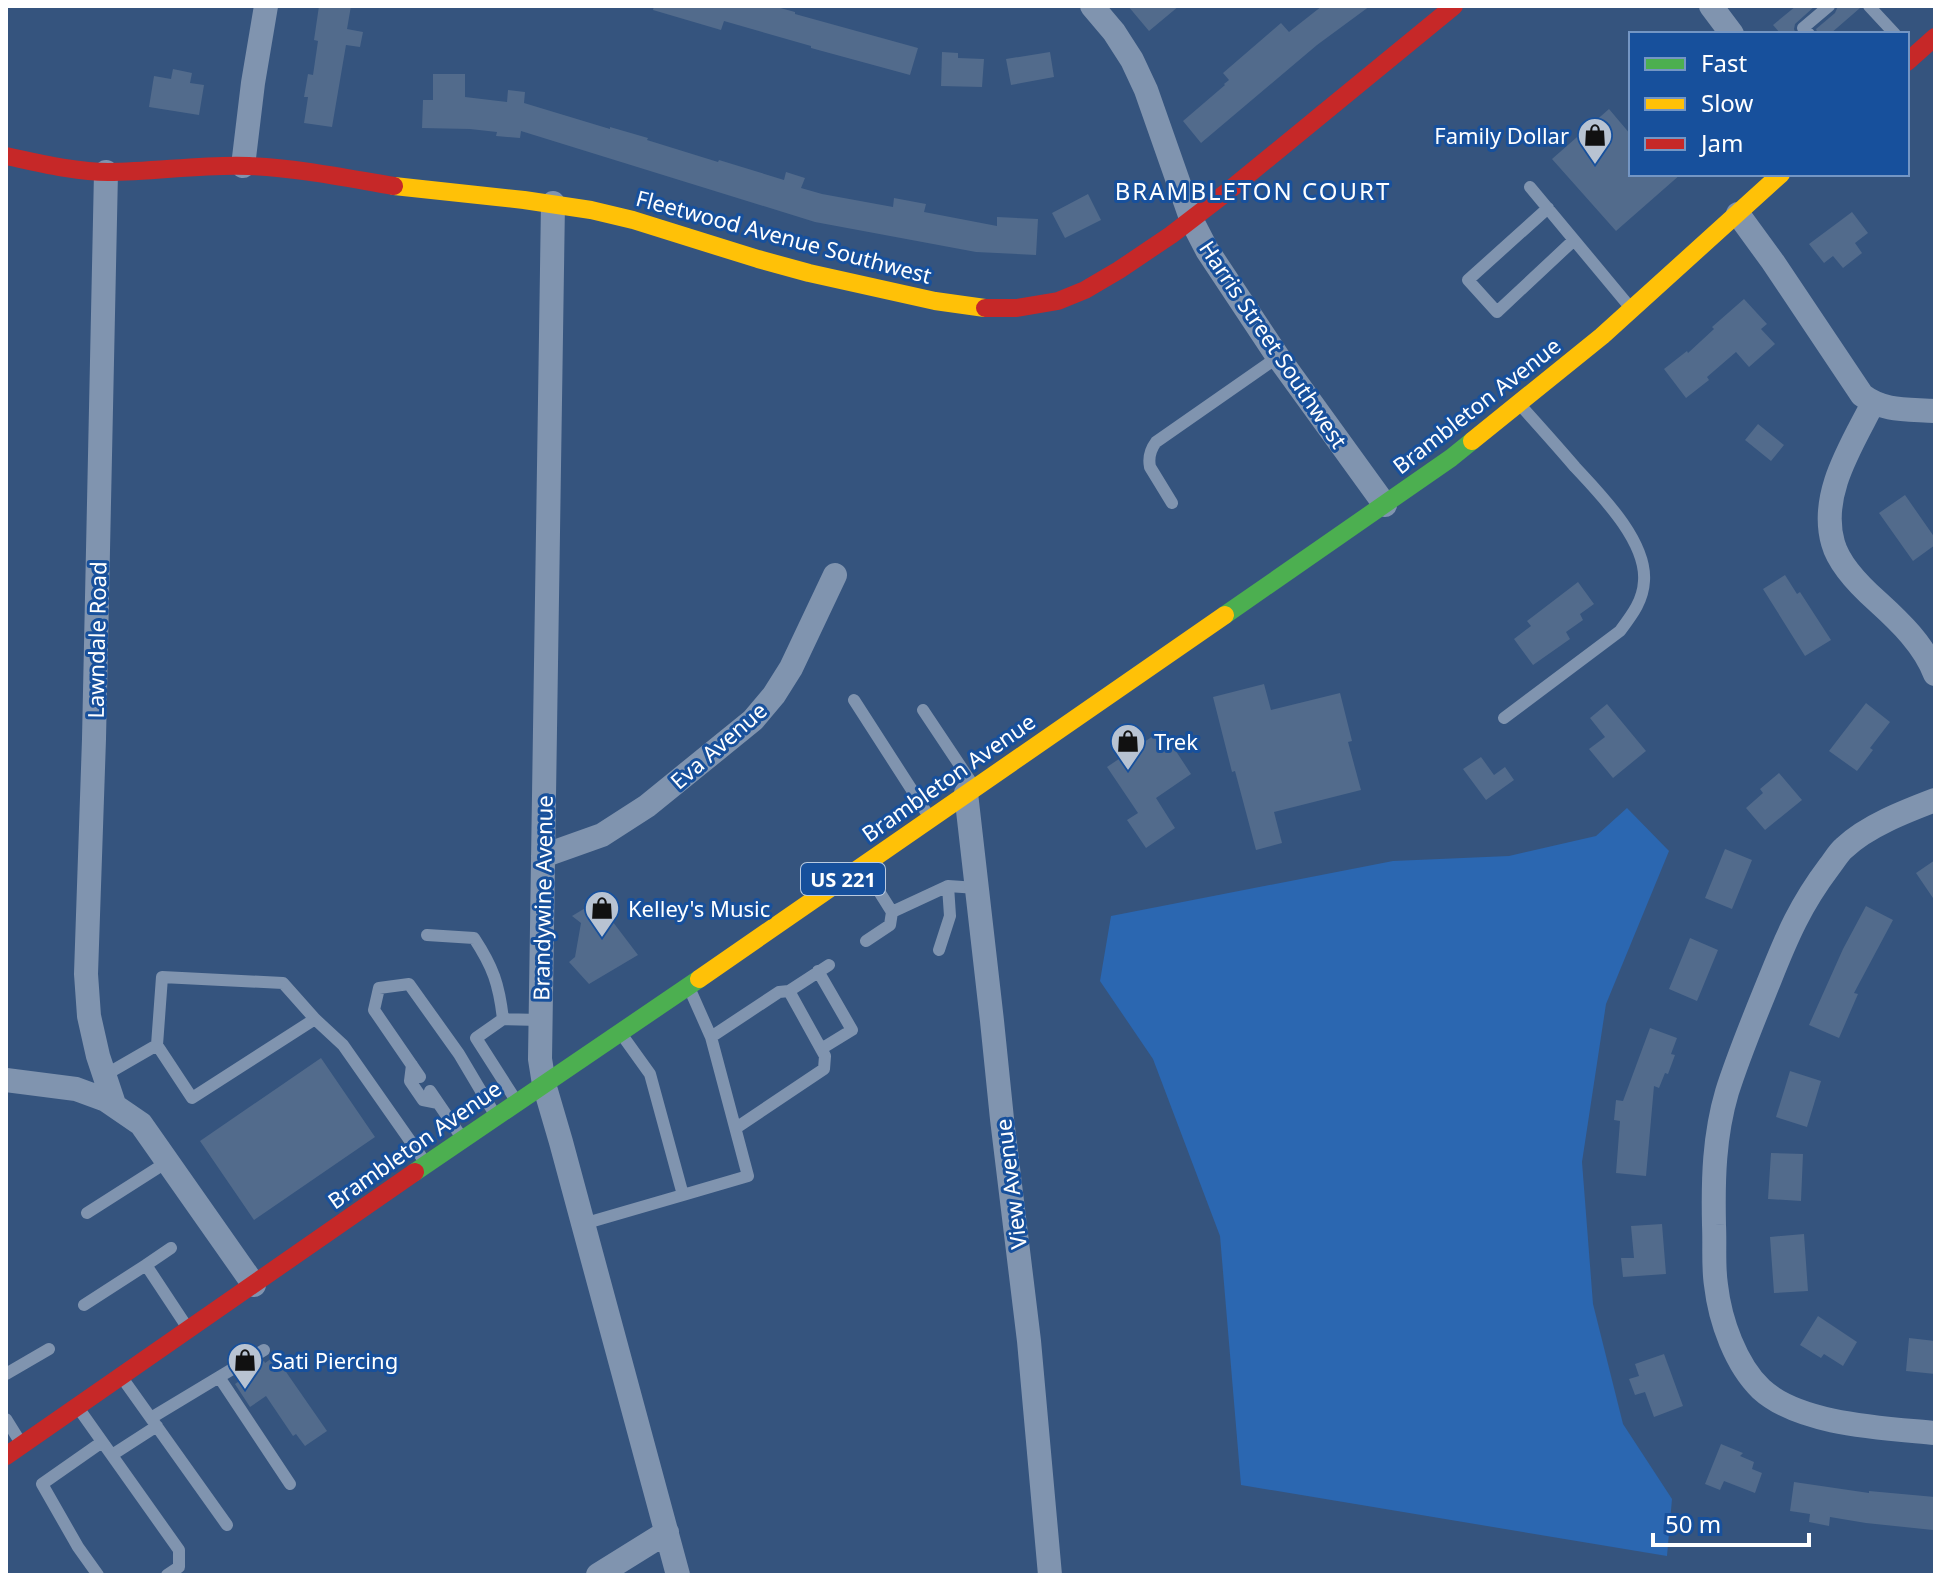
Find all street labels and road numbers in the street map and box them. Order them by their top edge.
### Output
street label: Fleetwood Avenue Southwest [633,182,935,290]
street label: Harris Street Southwest [1193,234,1355,454]
street label: Brambleton Avenue [1386,330,1566,480]
street label: Lawndale Road [80,561,112,719]
street label: Eva Avenue [663,695,773,795]
street label: Brambleton Avenue [855,706,1041,848]
street label: Brandywine Avenue [525,795,559,1001]
road number: US 221 [801,863,885,895]
street label: Brambleton Avenue [321,1073,507,1215]
street label: View Avenue [987,1117,1033,1251]

